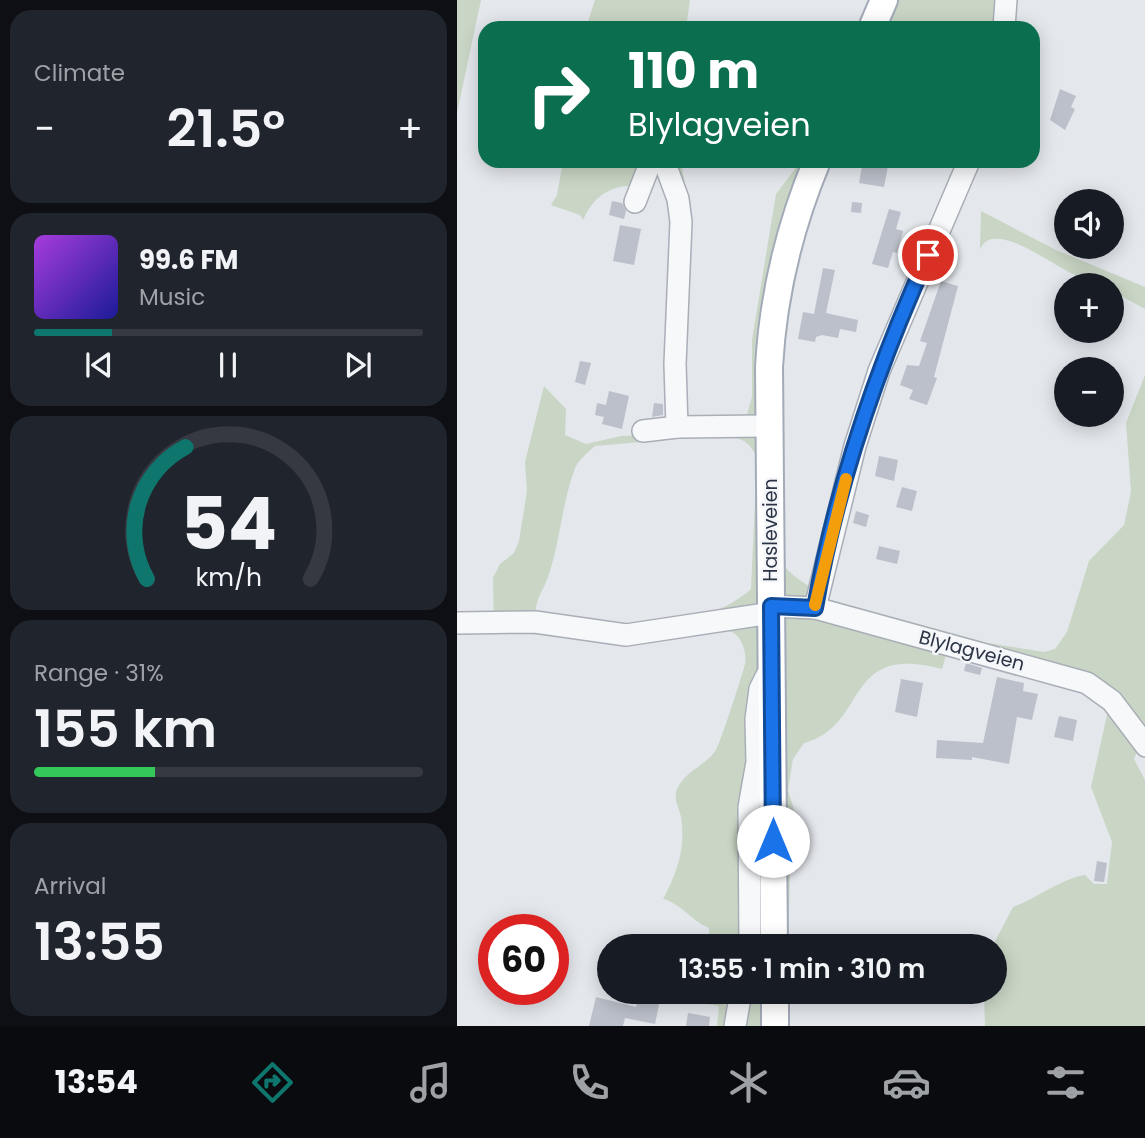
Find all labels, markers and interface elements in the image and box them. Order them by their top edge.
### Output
text: 110 m [628,37,759,105]
icon: right [513,49,604,140]
text: Climate [34,57,125,89]
text: 21.5° [167,92,285,165]
text: − [34,102,55,155]
text: + [397,102,423,155]
text: Blylagveien [628,102,811,147]
map controls [1054,189,1124,427]
button: sound [1054,189,1124,259]
pin [898,225,958,285]
icon: arrive [909,236,947,274]
text: 99.6 FM [139,242,238,278]
button: + [1054,273,1124,343]
text: Music [139,281,205,313]
icon: previous [80,346,118,384]
icon: pause [209,346,247,384]
icon: next [339,346,377,384]
button: − [1054,357,1124,427]
text: 54 [180,473,277,574]
street label: Hasleveien [757,478,784,582]
text: km/h [195,560,262,595]
street label: Blylagveien [916,623,1028,678]
text: Range · 31% [34,657,164,689]
text: 155 km [34,692,217,765]
position arrow [736,804,810,878]
text: Arrival [34,870,106,902]
text: 13:55 [34,905,165,978]
speed limit sign: 60 [478,914,569,1005]
text: 13:55 · 1 min · 310 m [679,951,925,987]
icon: directions [248,1058,297,1107]
icon: music [406,1058,455,1107]
icon: phone [565,1058,614,1107]
icon: climate [724,1058,773,1107]
icon: car [882,1058,931,1107]
icon: filters [1041,1058,1090,1107]
text: 13:54 [55,1059,138,1104]

